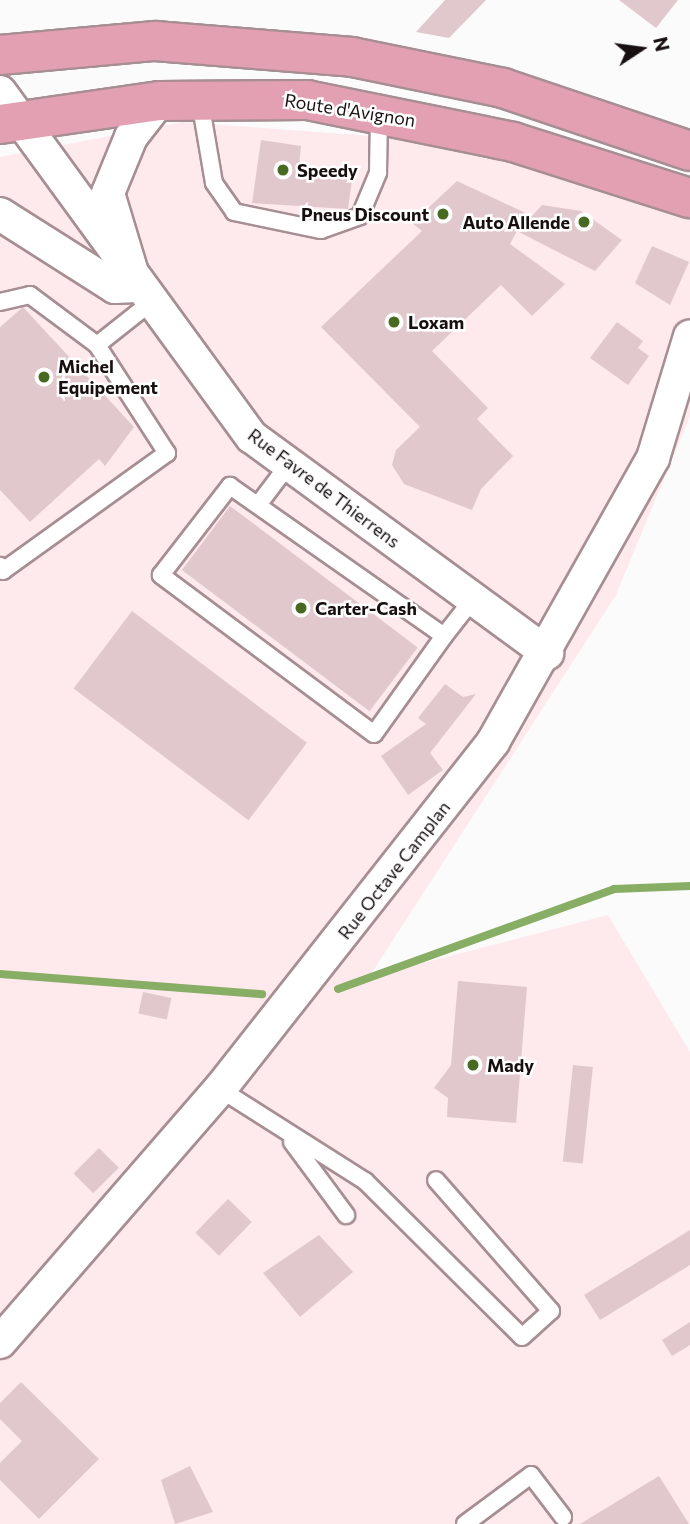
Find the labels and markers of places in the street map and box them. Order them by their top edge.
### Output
place label: Speedy [297,159,358,181]
marker: Speedy [275,162,291,178]
place label: Pneus Discount [301,203,429,225]
marker: Pneus Discount [435,206,451,222]
place label: Auto Allende [463,211,570,233]
marker: Auto Allende [576,214,592,230]
place label: Loxam [408,311,464,333]
marker: Loxam [386,314,402,330]
place label: Michel Equipement [58,356,158,398]
marker: Michel Equipement [36,369,52,385]
place label: Carter-Cash [315,597,417,619]
marker: Carter-Cash [293,600,309,616]
place label: Mady [487,1054,534,1076]
marker: Mady [465,1057,481,1073]

